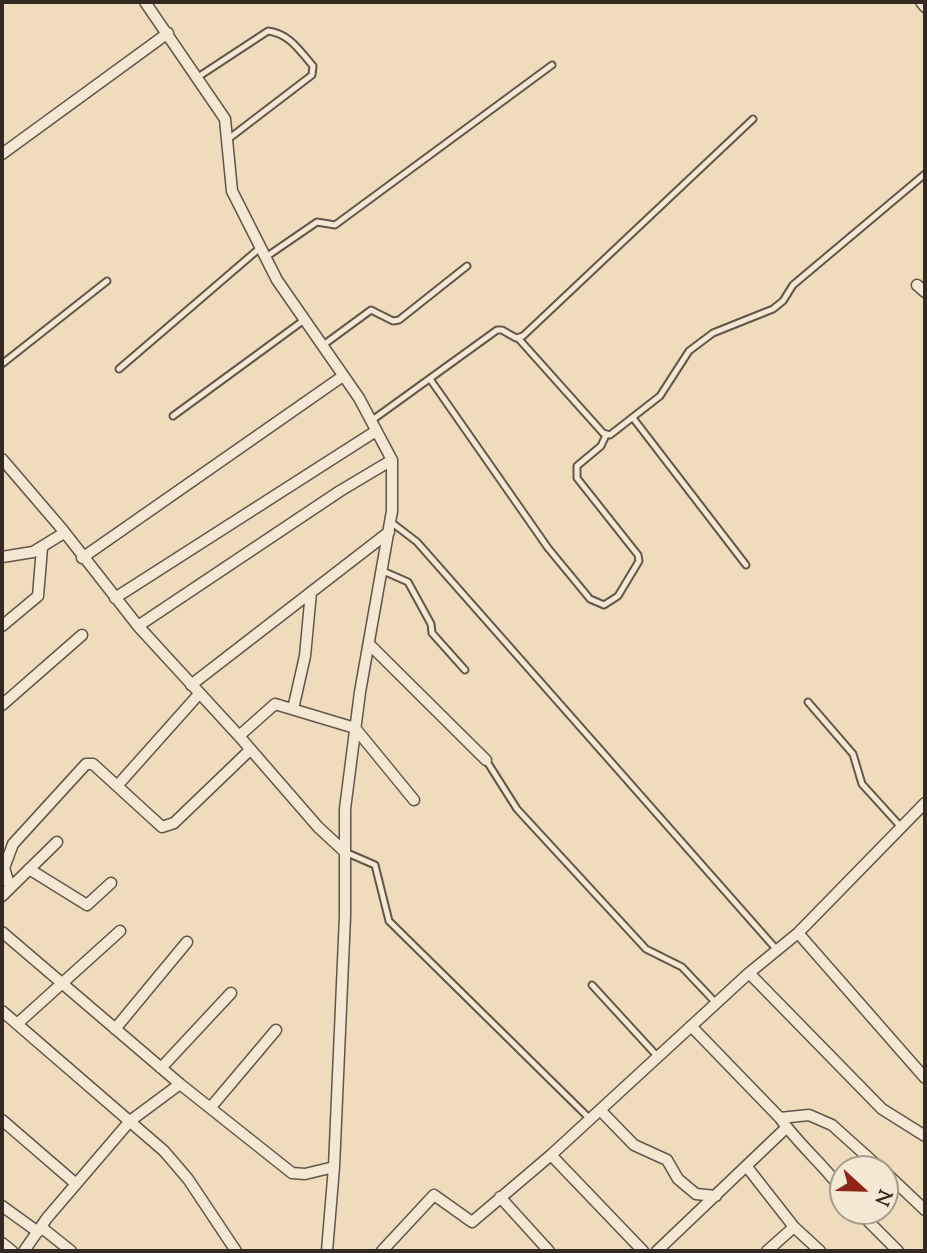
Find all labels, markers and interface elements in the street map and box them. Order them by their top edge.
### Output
north arrow [829,1155,899,1225]
text: N [867,1185,897,1209]

